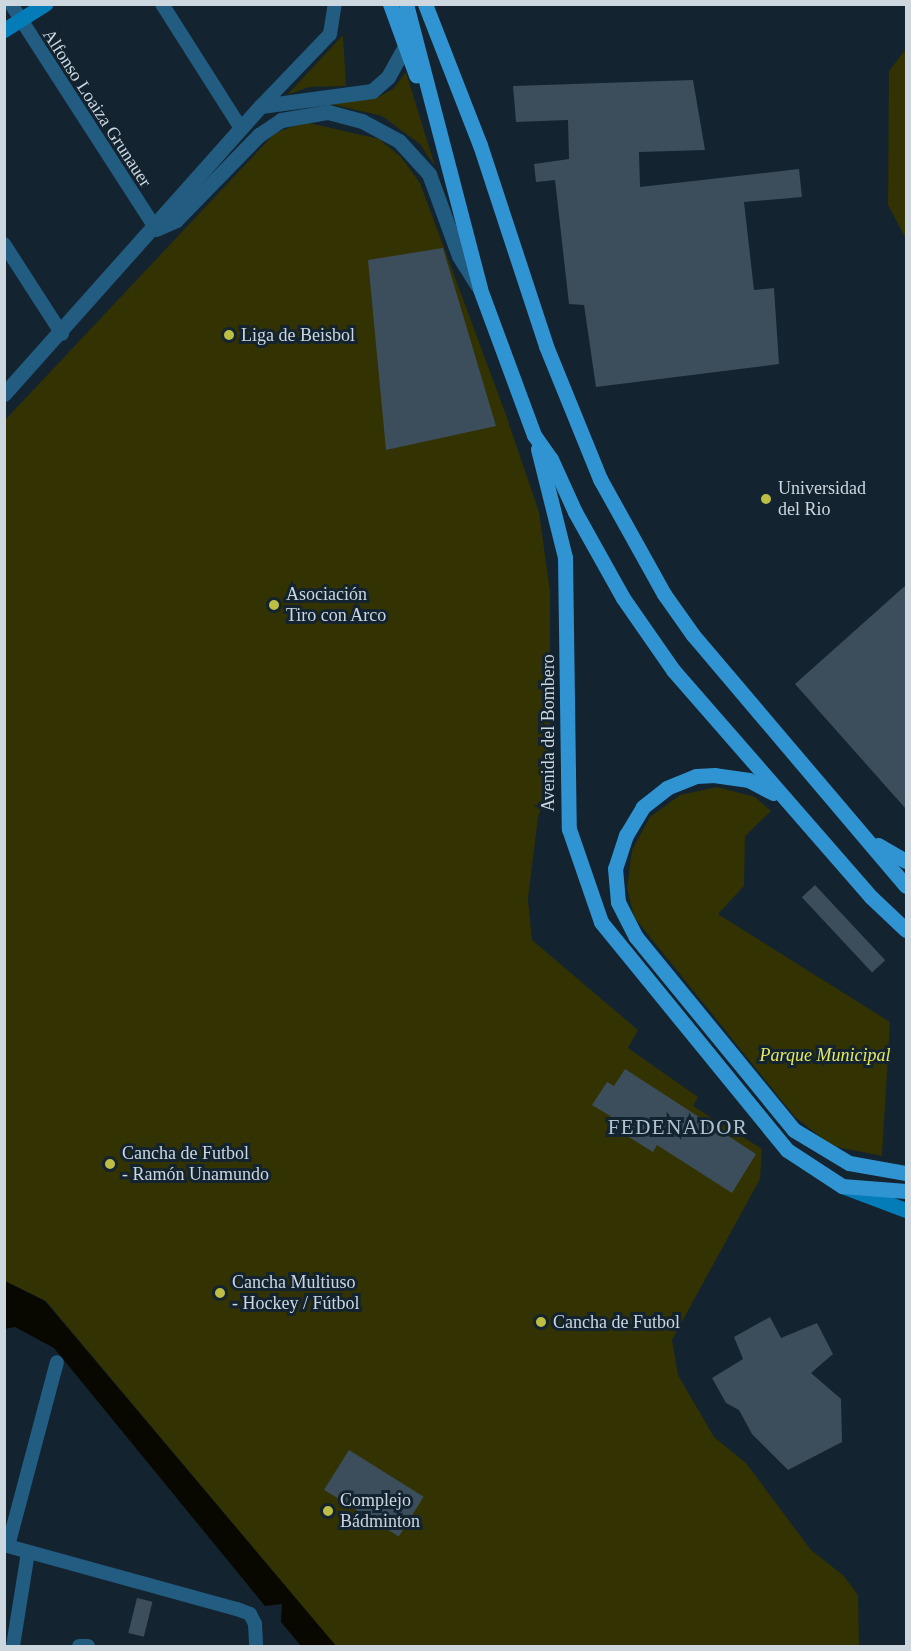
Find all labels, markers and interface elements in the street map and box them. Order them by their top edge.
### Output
street label: Alfonso Loaiza Grunauer [38,25,156,191]
place label: Liga de Beisbol [241,324,355,346]
marker: Liga de Beisbol [222,328,236,342]
place label: Universidad del Rio [778,478,866,520]
marker: Universidad del Rio [759,492,773,506]
place label: Asociación Tiro con Arco [286,584,387,626]
marker: Asociación Tiro con Arco [267,598,281,612]
street label: Avenida del Bombero [537,654,559,812]
park label: Parque Municipal [760,1044,890,1066]
district label: FEDENADOR [608,1114,748,1140]
place label: Cancha de Futbol - Ramón Unamundo [122,1143,269,1186]
marker: Cancha de Futbol - Ramón Unamundo [103,1157,117,1171]
place label: Cancha Multiuso - Hockey / Fútbol [232,1272,359,1314]
marker: Cancha Multiuso - Hockey / Fútbol [213,1286,227,1300]
place label: Cancha de Futbol [553,1311,680,1333]
marker: Cancha de Futbol [534,1315,548,1329]
place label: Complejo Bádminton [340,1490,420,1532]
marker: Complejo Bádminton [321,1504,335,1518]

